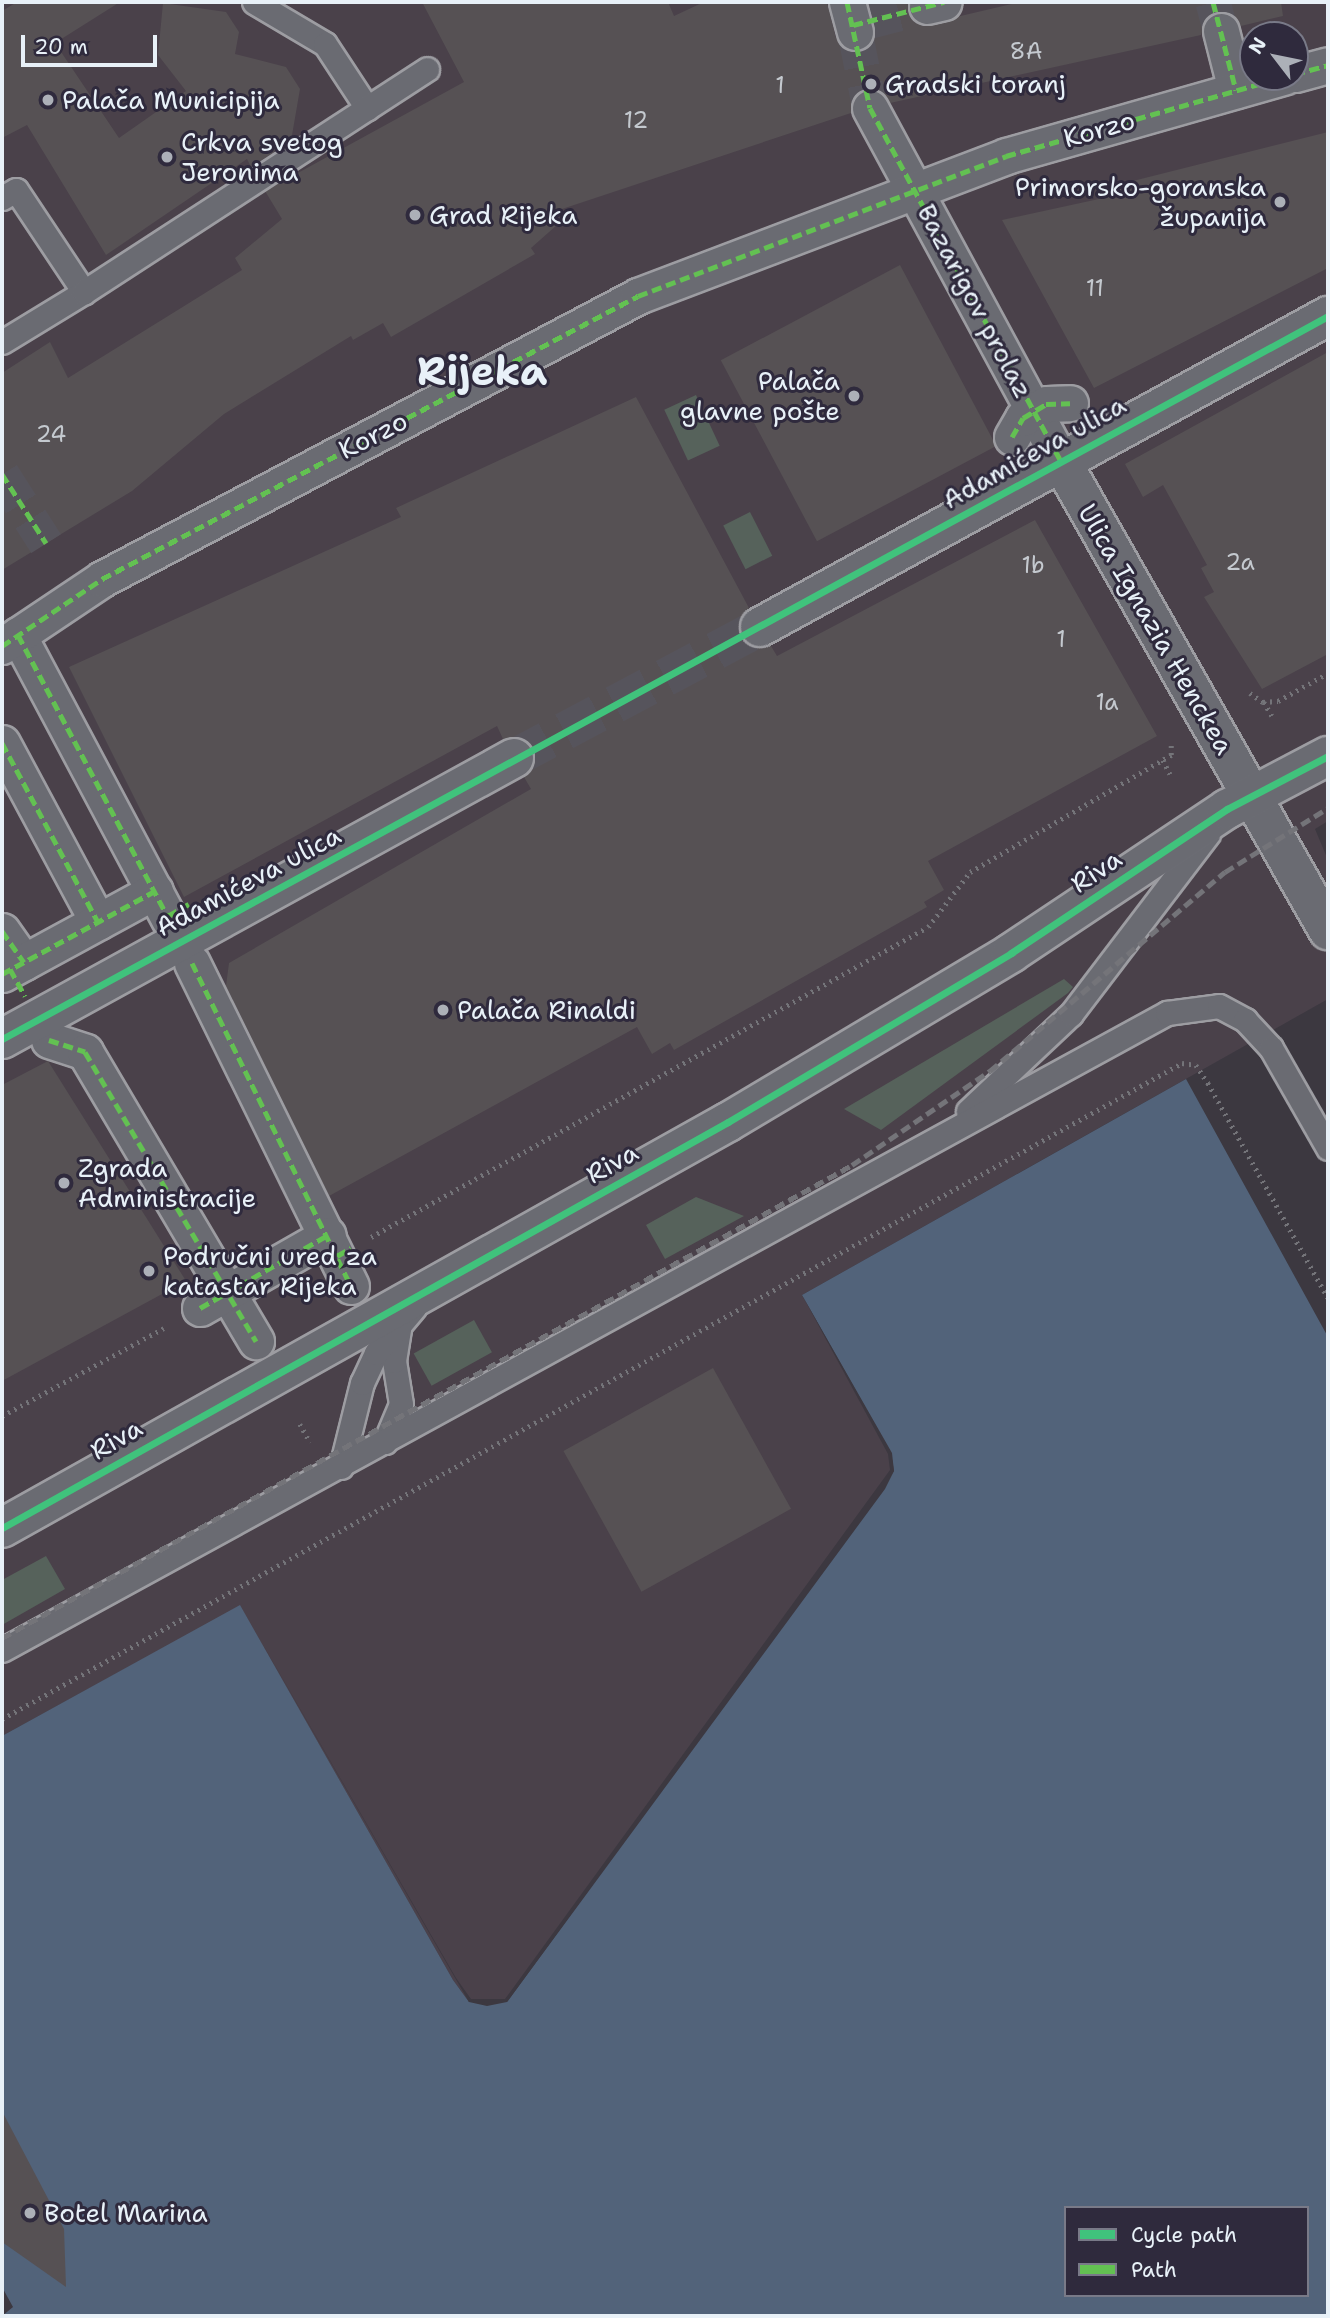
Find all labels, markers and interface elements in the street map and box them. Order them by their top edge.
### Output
scale bar [24,21,161,65]
north arrow [1239,21,1309,91]
text: 20 m [34,33,88,61]
text: N [1243,33,1272,59]
house number: 8A [1010,37,1042,65]
place label: Gradski toranj [885,68,1066,100]
house number: 1 [775,71,785,99]
marker: Gradski toranj [863,76,879,92]
place label: Palača Municipija [62,84,280,116]
marker: Palača Municipija [40,92,56,108]
street label: Korzo [1060,104,1138,154]
house number: 12 [624,106,648,134]
place label: Crkva svetog Jeronima [181,126,343,188]
marker: Crkva svetog Jeronima [159,149,175,165]
place label: Primorsko-goranska županija [1015,171,1266,232]
marker: Primorsko-goranska županija [1272,194,1288,210]
place label: Grad Rijeka [429,199,577,231]
street label: Bazarigov prolaz [911,199,1039,403]
marker: Grad Rijeka [407,207,423,223]
house number: 11 [1086,274,1104,302]
district label: Rijeka [417,347,547,395]
place label: Palača glavne pošte [680,365,840,426]
marker: Palača glavne pošte [846,388,862,404]
street label: Adamićeva ulica [937,389,1131,515]
street label: Korzo [333,405,413,465]
house number: 24 [36,420,66,448]
street label: Ulica Ignazia Henckea [1072,498,1240,760]
house number: 2a [1225,548,1255,576]
house number: 1b [1022,551,1044,579]
house number: 1 [1056,625,1066,653]
house number: 1a [1095,688,1119,716]
street label: Adamićeva ulica [150,819,346,943]
street label: Riva [1065,843,1127,899]
place label: Palača Rinaldi [457,994,636,1026]
marker: Palača Rinaldi [435,1002,451,1018]
street label: Riva [581,1136,643,1190]
place label: Zgrada Administracije [78,1152,256,1214]
marker: Zgrada Administracije [56,1175,72,1191]
place label: Područni ured za katastar Rijeka [163,1240,377,1302]
marker: Područni ured za katastar Rijeka [141,1263,157,1279]
street label: Riva [85,1412,147,1466]
place label: Botel Marina [44,2197,208,2229]
marker: Botel Marina [22,2205,38,2221]
legend [1064,2206,1309,2297]
text: Cycle path [1131,2221,1237,2249]
text: Path [1131,2256,1177,2284]

